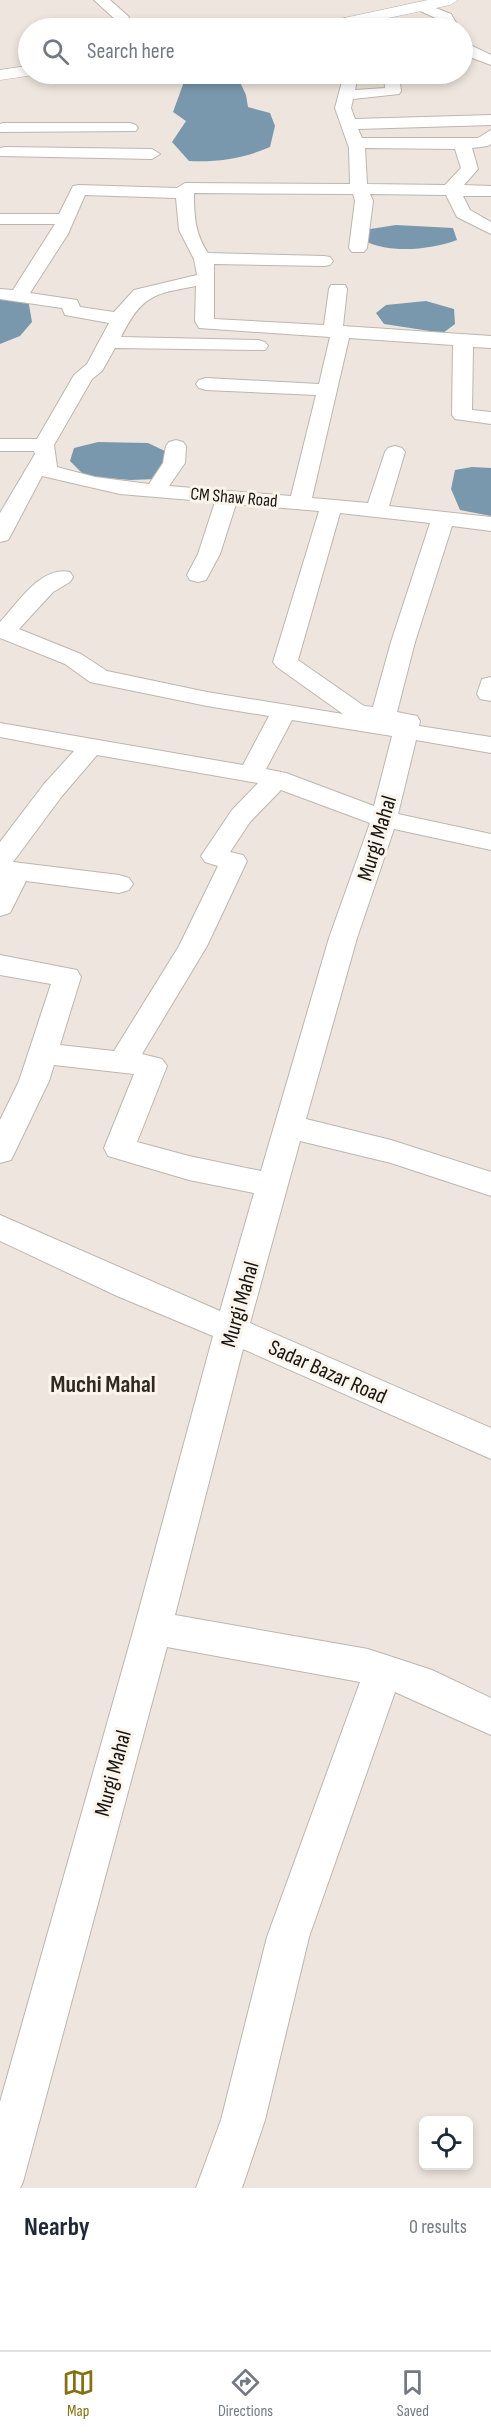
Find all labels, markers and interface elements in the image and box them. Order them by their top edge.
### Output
search box [18,18,473,84]
icon: search [39,35,72,68]
text: Search here [87,38,174,65]
street label: CM Shaw Road [189,483,278,512]
street label: Murgi Mahal [352,792,403,884]
street label: Murgi Mahal [215,1258,266,1350]
street label: Sadar Bazar Road [264,1334,391,1410]
district label: Muchi Mahal [50,1370,156,1399]
street label: Murgi Mahal [89,1727,138,1819]
map controls [419,2116,473,2170]
button: locate [419,2116,473,2170]
text: Nearby [24,2212,90,2243]
text: 0 results [409,2215,467,2239]
tab: Map [62,2366,95,2421]
tab: Directions [218,2366,273,2421]
tab: Saved [396,2366,429,2421]

